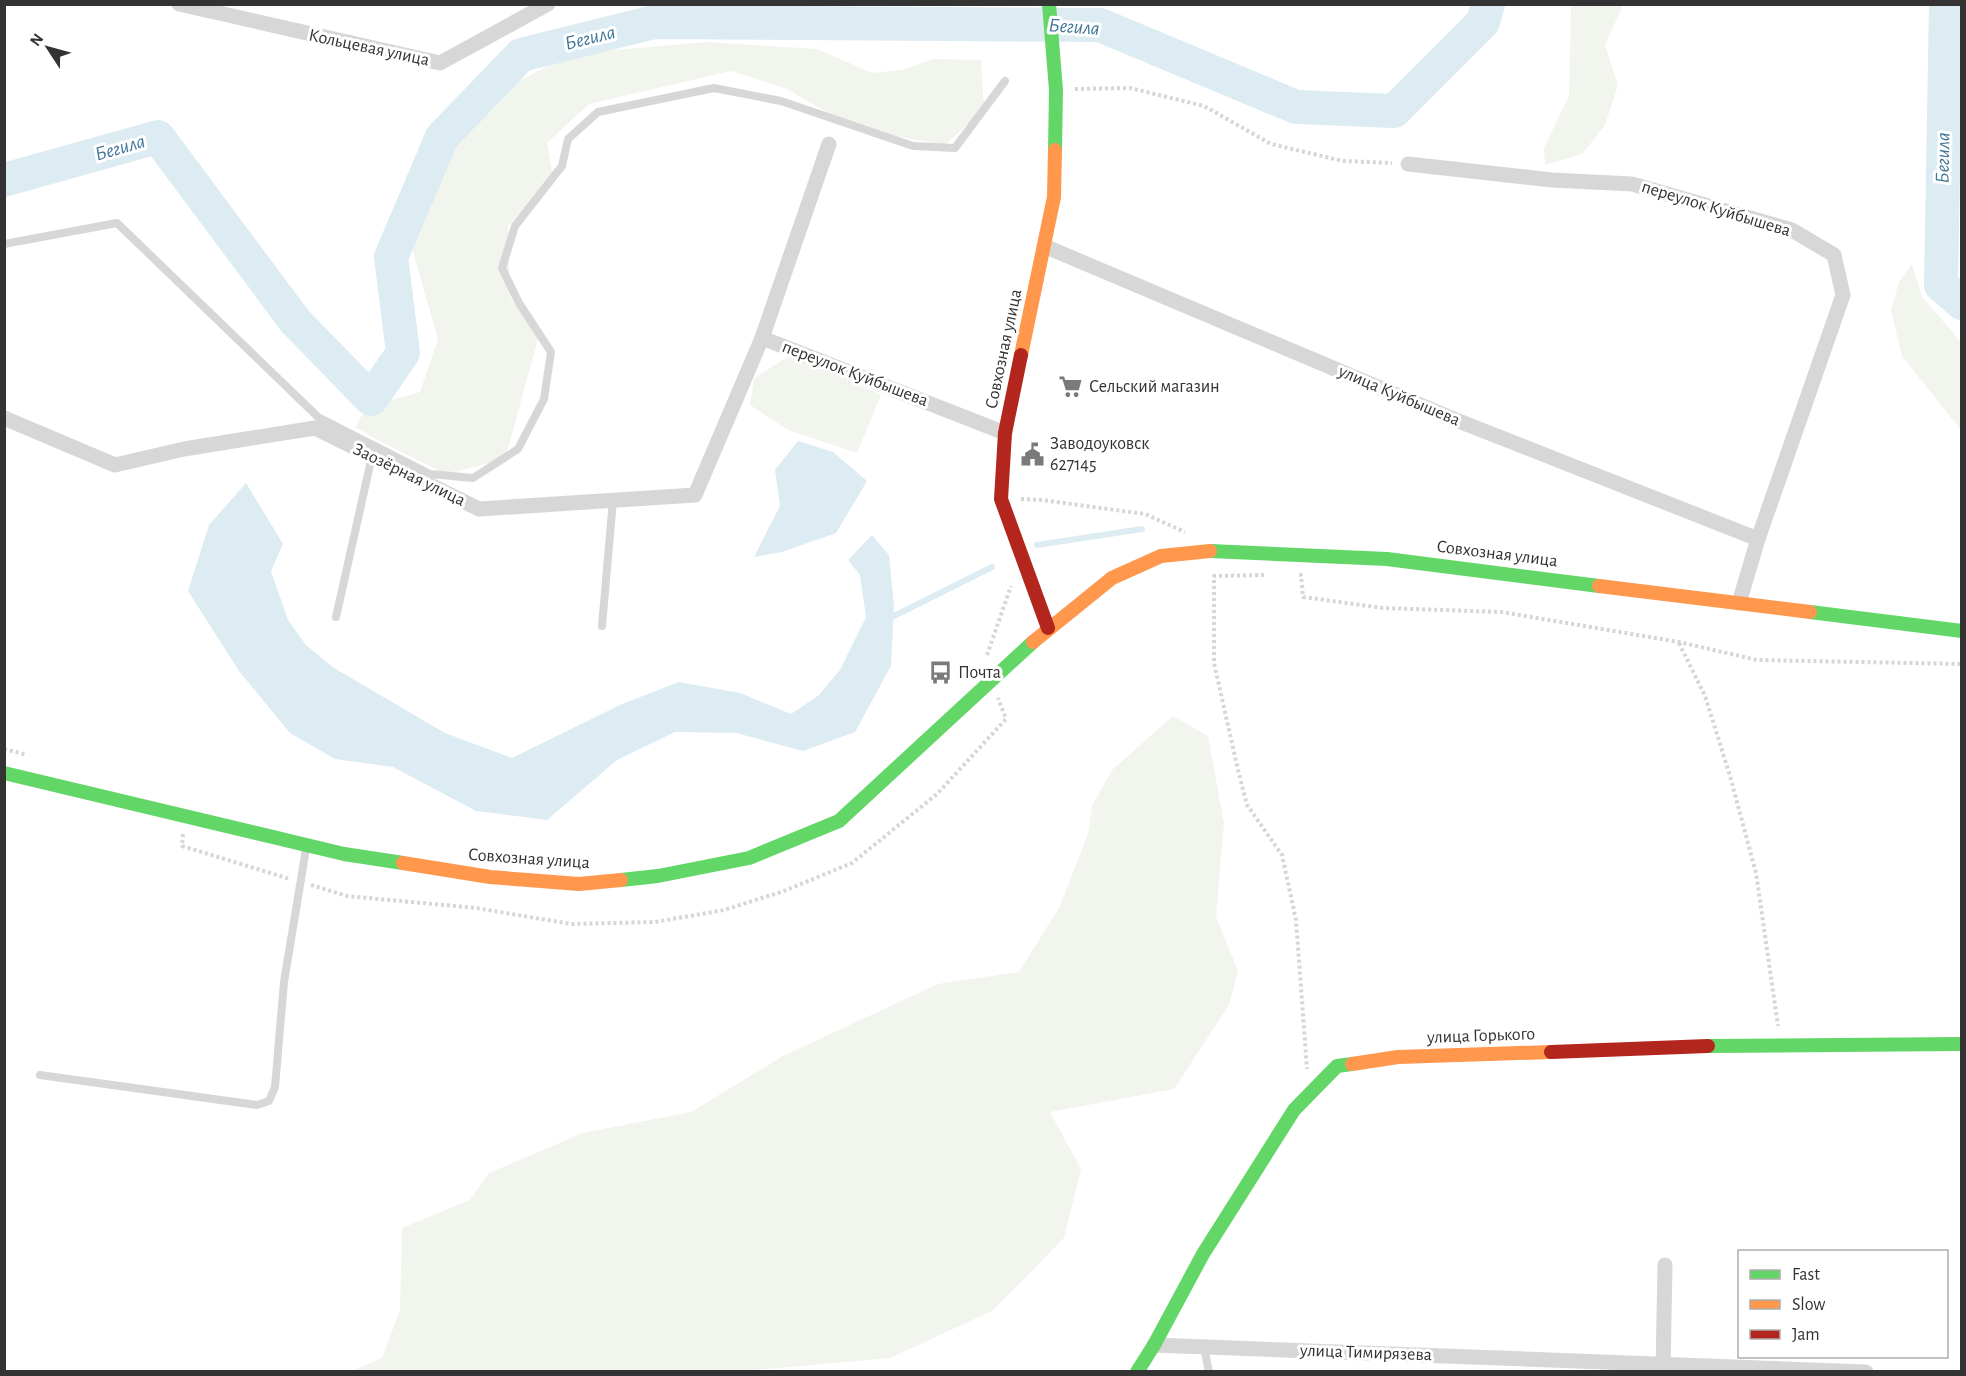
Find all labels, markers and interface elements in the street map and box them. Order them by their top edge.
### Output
water label: Бегила [1048,15,1100,39]
north arrow [18,18,78,78]
water label: Бегила [563,22,617,54]
street label: Кольцевая улица [307,26,431,70]
text: N [27,31,46,49]
water label: Бегила [93,131,147,165]
water label: Бегила [1933,132,1953,184]
street label: переулок Куйбышева [1639,177,1793,240]
street label: Совхозная улица [983,288,1025,410]
street label: переулок Куйбышева [779,337,931,410]
street label: улица Куйбышева [1335,361,1463,430]
supermarket icon: Сельский магазин [1058,374,1084,400]
place label: Сельский магазин [1089,378,1220,396]
place label: Заводоуковск 627145 [1050,435,1150,474]
street label: Заозёрная улица [350,440,468,510]
public building icon: Заводоуковск 627145 [1019,441,1045,467]
street label: Совхозная улица [1435,538,1559,570]
bus stop icon: Почта [927,660,953,686]
place label: Почта [958,664,1001,682]
street label: Совхозная улица [468,846,590,872]
street label: улица Горького [1426,1025,1535,1047]
legend [1738,1250,1948,1358]
text: Fast [1792,1266,1820,1284]
text: Slow [1792,1296,1825,1314]
text: Jam [1792,1326,1820,1344]
street label: улица Тимирязева [1299,1342,1432,1364]

